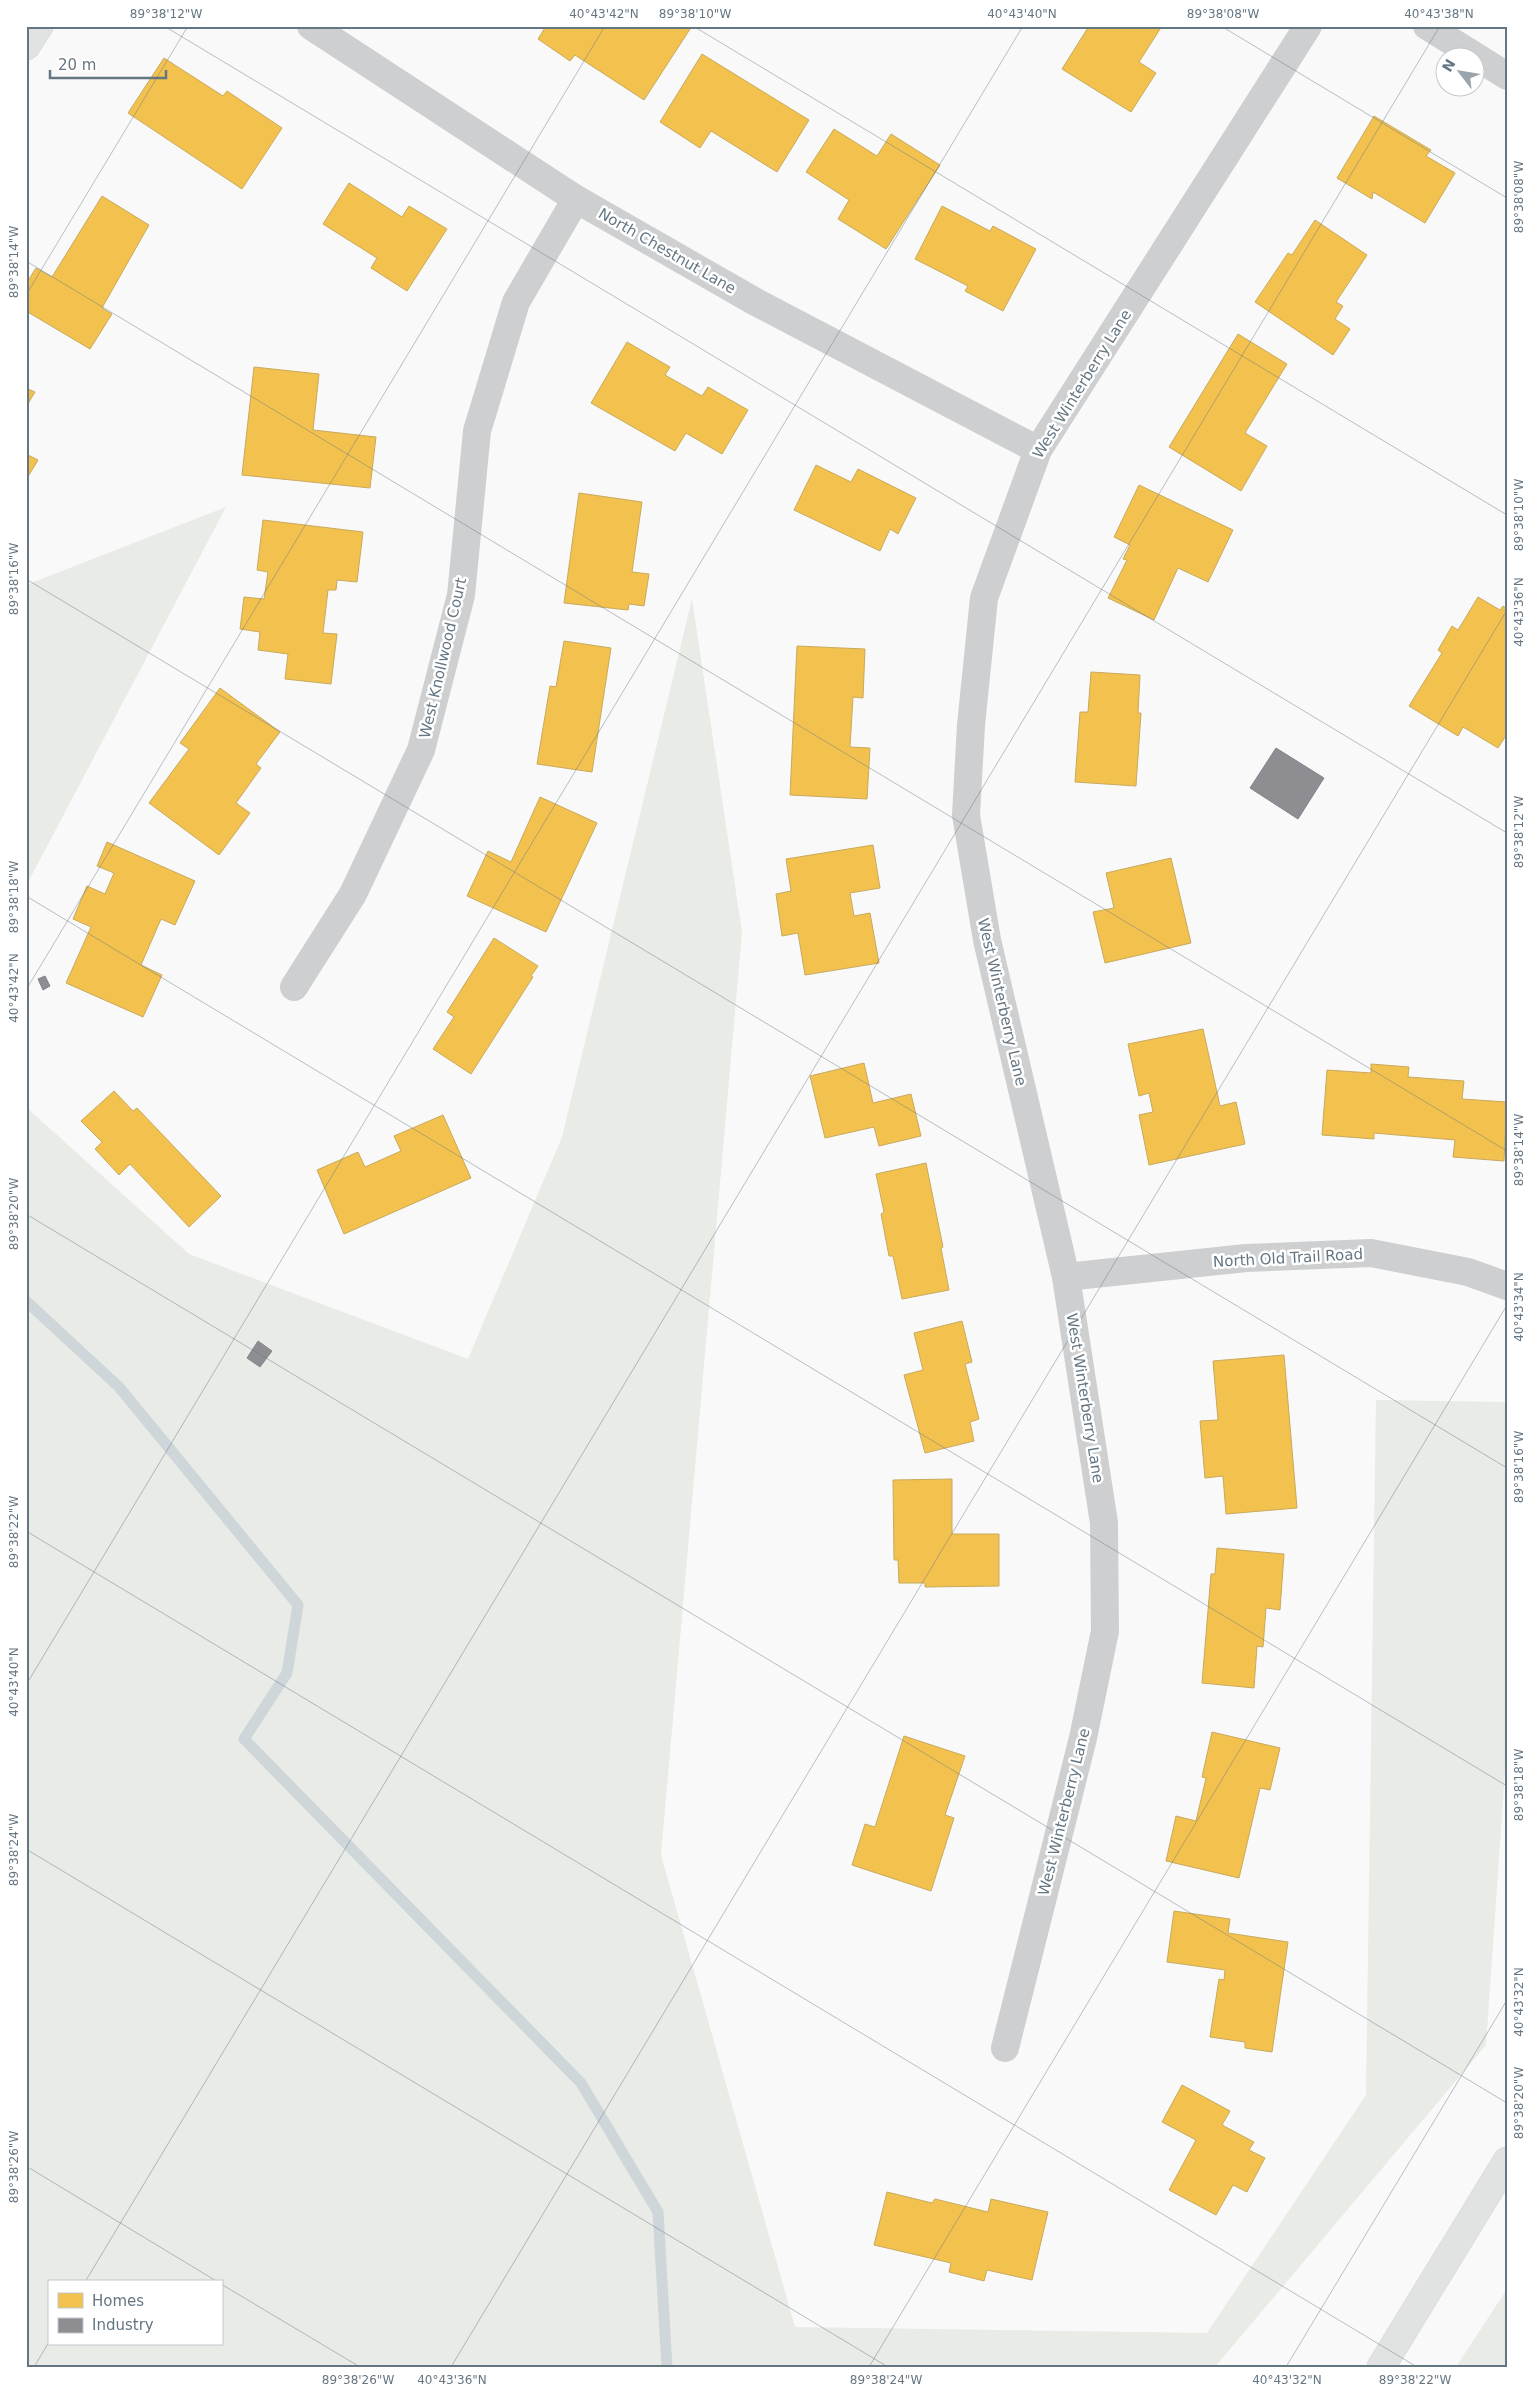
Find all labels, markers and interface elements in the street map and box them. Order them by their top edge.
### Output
text: 89°38'12"W [130,7,202,21]
text: 40°43'42"N [569,7,639,21]
text: 89°38'10"W [659,7,731,21]
text: 40°43'40"N [987,7,1057,21]
text: 89°38'08"W [1187,7,1259,21]
text: 40°43'38"N [1404,7,1474,21]
scale bar [50,48,166,80]
north arrow [1436,48,1486,98]
text: 20 m [58,56,96,74]
text: N [1439,56,1459,74]
text: 89°38'08"W [1512,161,1526,233]
street label: North Chestnut Lane [595,204,739,298]
text: 89°38'14"W [7,226,21,298]
street label: West Winterberry Lane [1029,306,1135,462]
text: 89°38'10"W [1512,479,1526,551]
text: 89°38'16"W [7,543,21,615]
street label: West Knollwood Court [416,576,470,740]
text: 40°43'36"N [1512,577,1526,647]
text: 89°38'12"W [1512,796,1526,868]
text: 89°38'18"W [7,861,21,933]
street label: West Winterberry Lane [974,916,1030,1088]
text: 40°43'42"N [7,953,21,1023]
text: 89°38'14"W [1512,1114,1526,1186]
text: 89°38'20"W [7,1178,21,1250]
street label: North Old Trail Road [1213,1245,1363,1271]
text: 40°43'34"N [1512,1272,1526,1342]
street label: West Winterberry Lane [1063,1312,1107,1484]
text: 89°38'16"W [1512,1431,1526,1503]
text: 89°38'22"W [7,1496,21,1568]
text: 40°43'40"N [7,1647,21,1717]
street label: West Winterberry Lane [1034,1726,1094,1898]
text: 89°38'18"W [1512,1749,1526,1821]
text: 89°38'24"W [7,1814,21,1886]
text: 40°43'32"N [1512,1967,1526,2037]
text: 89°38'20"W [1512,2067,1526,2139]
text: 89°38'26"W [7,2131,21,2203]
legend [48,2280,222,2346]
text: Homes [92,2292,144,2310]
text: Industry [92,2316,154,2334]
text: 89°38'26"W [322,2373,394,2387]
text: 40°43'36"N [417,2373,487,2387]
text: 89°38'24"W [850,2373,922,2387]
text: 40°43'32"N [1252,2373,1322,2387]
text: 89°38'22"W [1379,2373,1451,2387]

